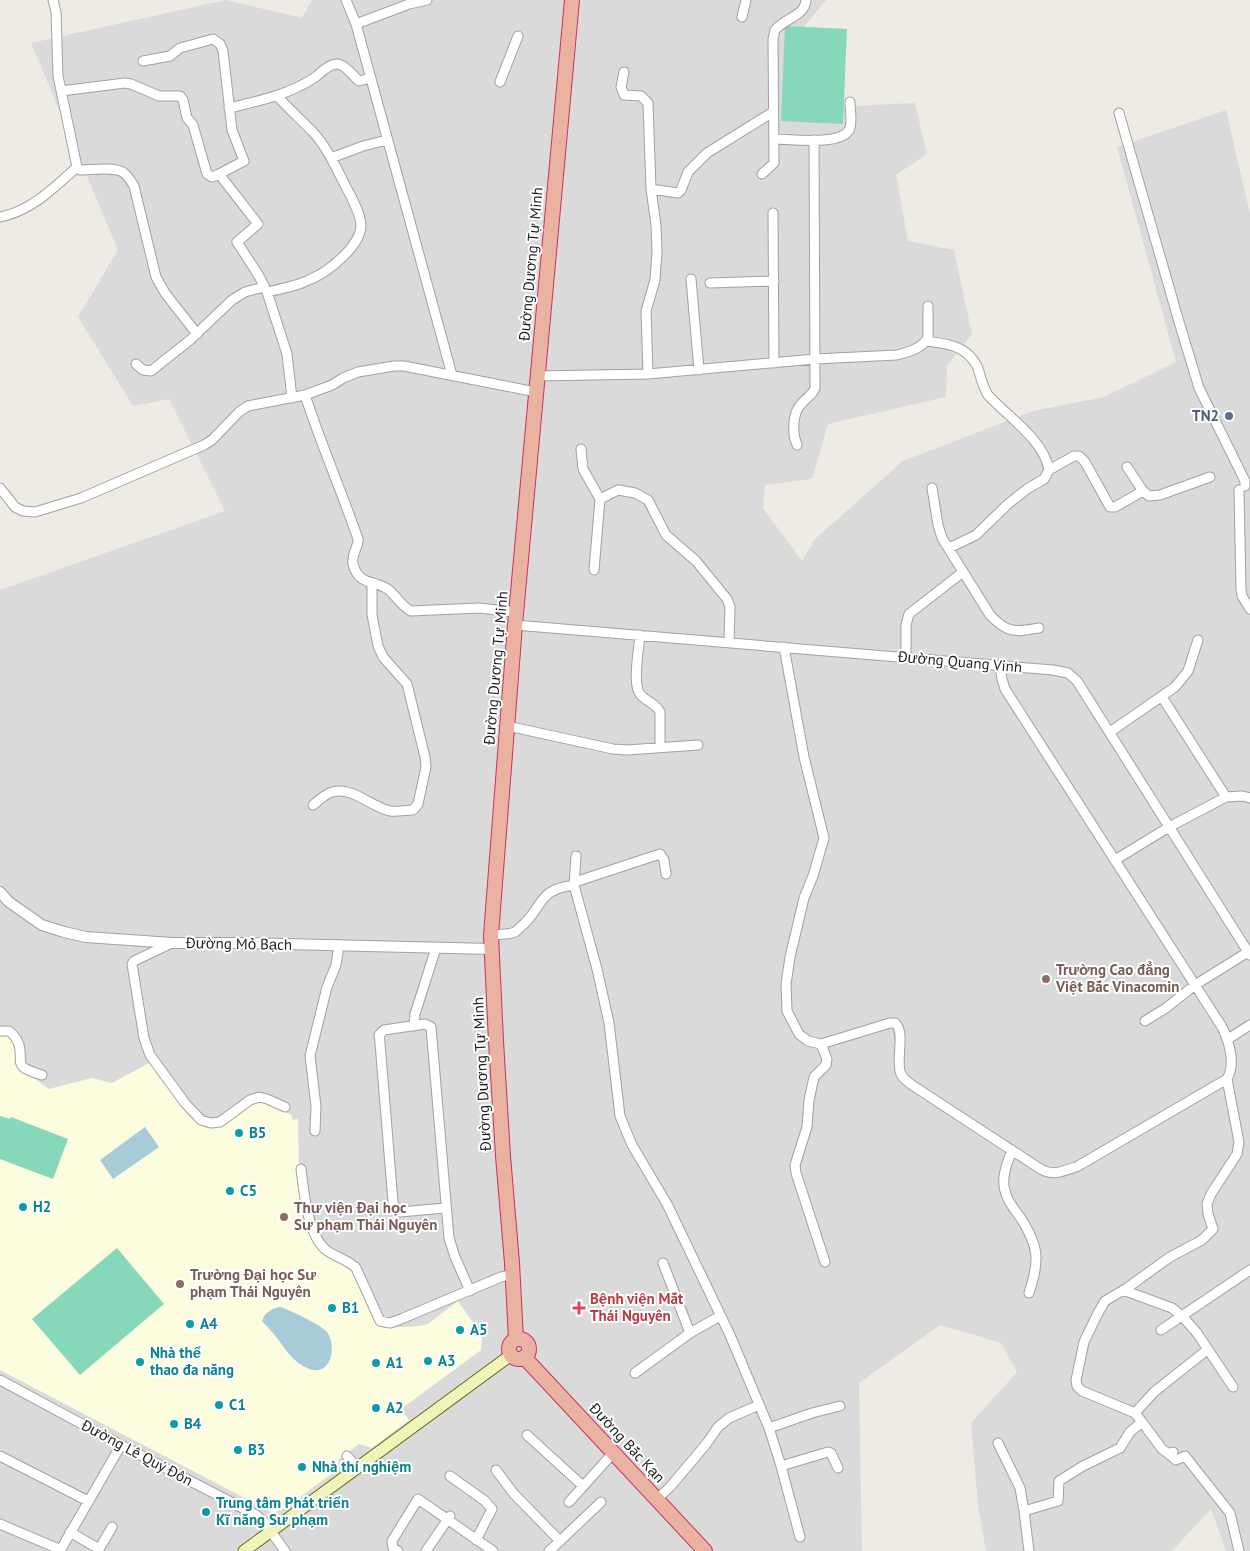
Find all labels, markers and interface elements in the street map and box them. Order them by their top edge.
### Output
street label: Đường Dương Tự Minh [514,186,547,343]
place label: TN2 [1192,406,1219,425]
marker: TN2 [1223,410,1235,422]
street label: Đường Dương Tự Minh [479,590,512,747]
street label: Đường Quang Vinh [896,647,1023,676]
street label: Đường Mỏ Bạch [185,933,292,954]
place label: Trường Cao đẳng Việt Bắc Vinacomin [1055,960,1179,996]
marker: Trường Cao đẳng Việt Bắc Vinacomin [1040,973,1052,985]
street label: Đường Dương Tự Minh [468,997,495,1153]
place label: B5 [249,1123,266,1142]
marker: B5 [233,1127,245,1139]
place label: C5 [240,1181,257,1200]
marker: C5 [224,1185,236,1197]
place label: H2 [33,1197,51,1216]
place label: Thư viện Đại học Sư phạm Thái Nguyên [294,1198,437,1234]
marker: H2 [17,1201,29,1213]
marker: Thư viện Đại học Sư phạm Thái Nguyên [278,1211,290,1223]
place label: Trường Đại học Sư phạm Thái Nguyên [190,1265,316,1301]
marker: Trường Đại học Sư phạm Thái Nguyên [174,1278,186,1290]
place label: Bệnh viện Mắt Thái Nguyên [590,1289,684,1325]
place label: B1 [342,1298,359,1317]
marker: Bệnh viện Mắt Thái Nguyên [572,1301,586,1315]
marker: B1 [326,1302,338,1314]
place label: A4 [200,1314,218,1333]
marker: A4 [184,1318,196,1330]
place label: A5 [470,1320,488,1339]
marker: A5 [454,1324,466,1336]
place label: Nhà thể thao đa năng [150,1343,234,1379]
place label: A3 [438,1351,456,1370]
place label: A1 [386,1353,404,1372]
marker: A3 [422,1355,434,1367]
marker: Nhà thể thao đa năng [134,1356,146,1368]
marker: A1 [370,1357,382,1369]
place label: C1 [229,1395,246,1414]
place label: A2 [386,1398,404,1417]
street label: Đường Bắc Kạn [585,1398,669,1487]
marker: C1 [213,1399,225,1411]
marker: A2 [370,1402,382,1414]
place label: B4 [184,1414,202,1433]
street label: Đường Lê Quý Đôn [77,1415,196,1490]
marker: B4 [168,1418,180,1430]
place label: B3 [248,1440,265,1459]
marker: B3 [232,1444,244,1456]
place label: Nhà thí nghiệm [312,1457,411,1476]
marker: Nhà thí nghiệm [296,1461,308,1473]
place label: Trung tâm Phát triển Kĩ năng Sư phạm [216,1493,349,1529]
marker: Trung tâm Phát triển Kĩ năng Sư phạm [200,1506,212,1518]

